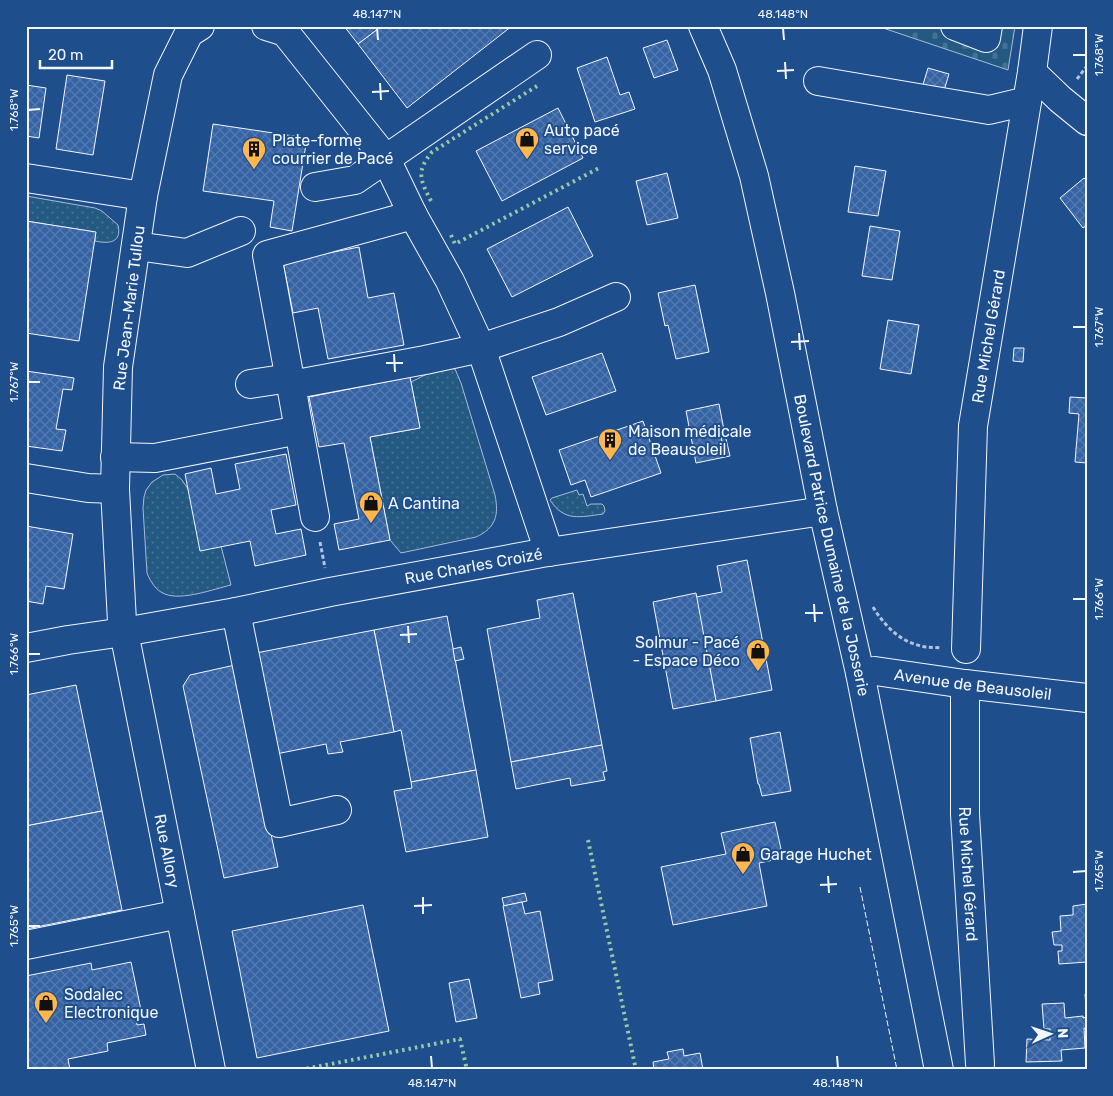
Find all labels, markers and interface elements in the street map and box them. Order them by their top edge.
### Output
text: 48.147°N [353,7,401,21]
text: 48.148°N [758,7,808,21]
text: 1.768°W [1092,33,1106,76]
scale bar [40,38,112,70]
text: 20 m [48,46,83,64]
text: 1.768°W [7,88,21,131]
place label: Auto pacé service [544,121,620,158]
shop icon: Auto pacé service [514,126,540,160]
place label: Plate-forme courrier de Pacé [272,131,393,168]
building icon: Plate-forme courrier de Pacé [241,136,267,170]
street label: Rue Jean-Marie Tullou [109,224,149,392]
street label: Rue Michel Gérard [967,268,1008,405]
text: 1.767°W [1092,306,1106,347]
text: 1.767°W [7,361,21,402]
street label: Boulevard Patrice Dumaine de la Josserie [791,392,874,698]
place label: Maison médicale de Beausoleil [628,422,751,459]
building icon: Maison médicale de Beausoleil [597,427,623,461]
shop icon: A Cantina [358,490,384,524]
place label: A Cantina [388,494,460,513]
street label: Rue Charles Croizé [403,544,544,588]
text: 1.766°W [1092,577,1106,620]
text: 1.766°W [7,632,21,675]
place label: Solmur - Pacé - Espace Déco [632,633,740,670]
shop icon: Solmur - Pacé - Espace Déco [745,638,771,672]
street label: Avenue de Beausoleil [893,664,1053,703]
street label: Rue Michel Gérard [956,806,982,942]
street label: Rue Allory [151,812,184,890]
shop icon: Garage Huchet [730,841,756,875]
place label: Garage Huchet [760,845,872,864]
text: 1.765°W [1092,850,1106,892]
text: 1.765°W [7,905,21,947]
place label: Sodalec Electronique [64,985,158,1022]
shop icon: Sodalec Electronique [33,990,59,1024]
north arrow [1026,1008,1076,1058]
text: N [1054,1028,1071,1039]
text: 48.147°N [408,1076,456,1090]
text: 48.148°N [813,1076,863,1090]

